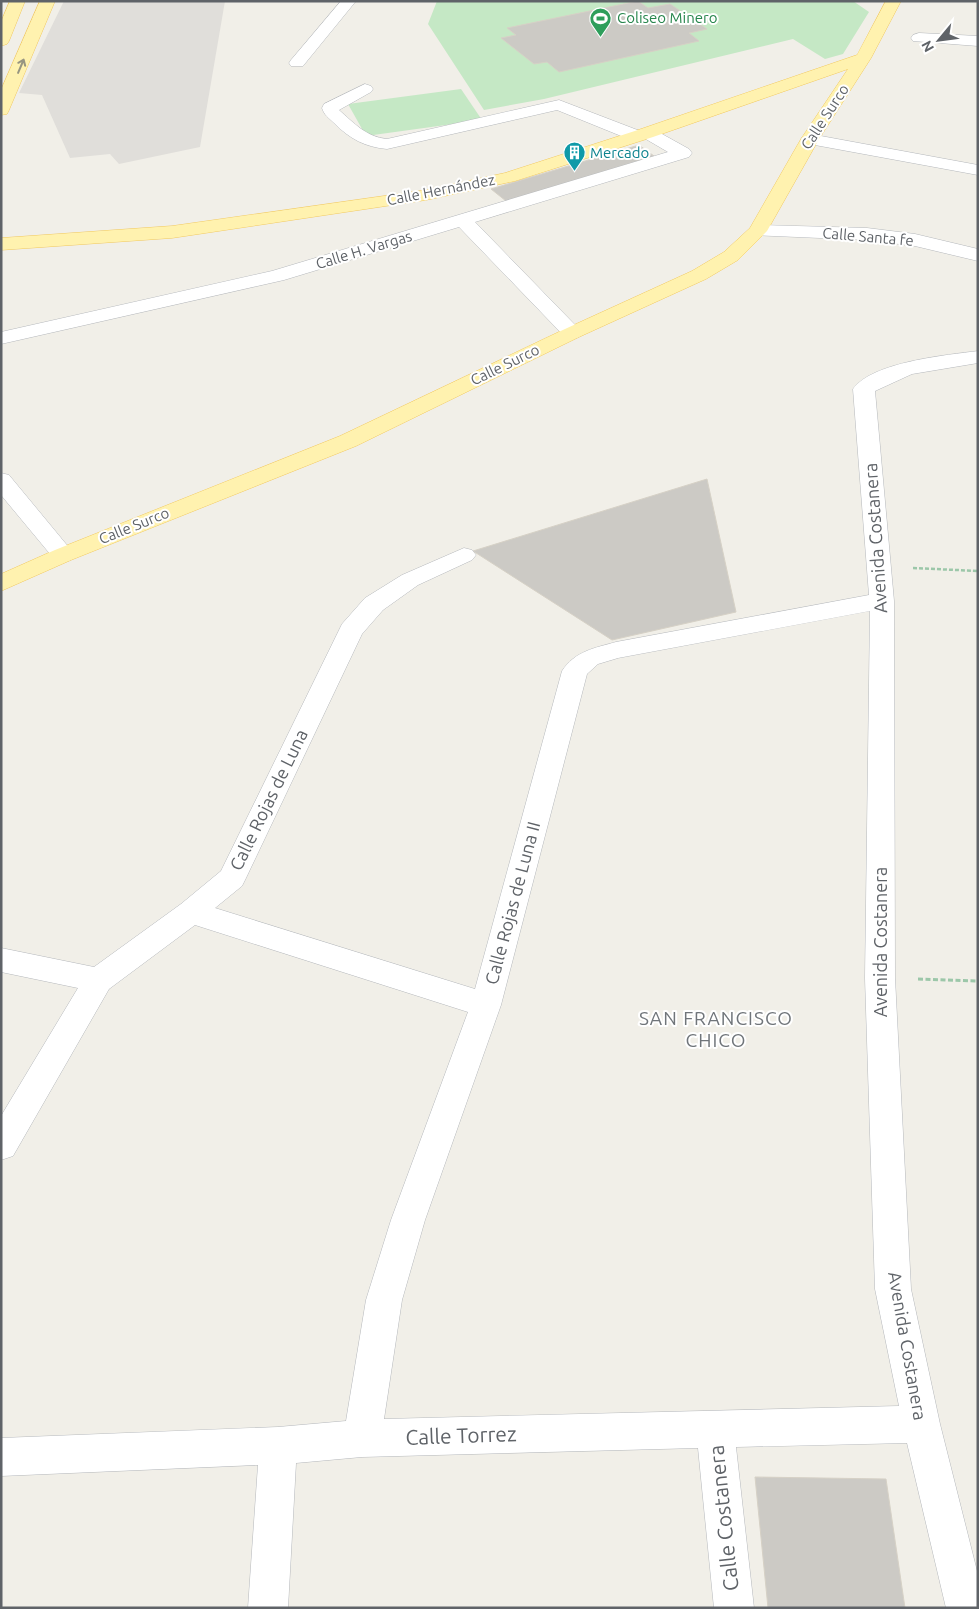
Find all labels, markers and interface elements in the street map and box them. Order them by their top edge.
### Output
sports icon: Coliseo Minero [589,6,613,37]
place label: Coliseo Minero [617,9,718,26]
north arrow [914,15,964,65]
text: N [918,38,937,55]
one-way arrow [17,58,26,73]
street label: Calle Surco [797,81,852,153]
building icon: Mercado [562,141,586,172]
place label: Mercado [590,144,649,161]
street label: Calle Hernández [385,171,496,208]
street label: Calle Santa fe [822,224,914,249]
street label: Calle H. Vargas [314,227,414,272]
street label: Calle Surco [468,341,542,388]
street label: Avenida Costanera [860,462,890,614]
street label: Calle Surco [96,504,171,547]
street label: Calle Rojas de Luna [225,726,311,873]
street label: Calle Rojas de Luna II [481,819,543,986]
street label: Avenida Costanera [870,867,890,1017]
district label: SAN FRANCISCO CHICO [639,1007,793,1051]
street label: Avenida Costanera [885,1270,931,1422]
street label: Calle Torrez [405,1421,517,1449]
street label: Calle Costanera [703,1444,743,1592]

